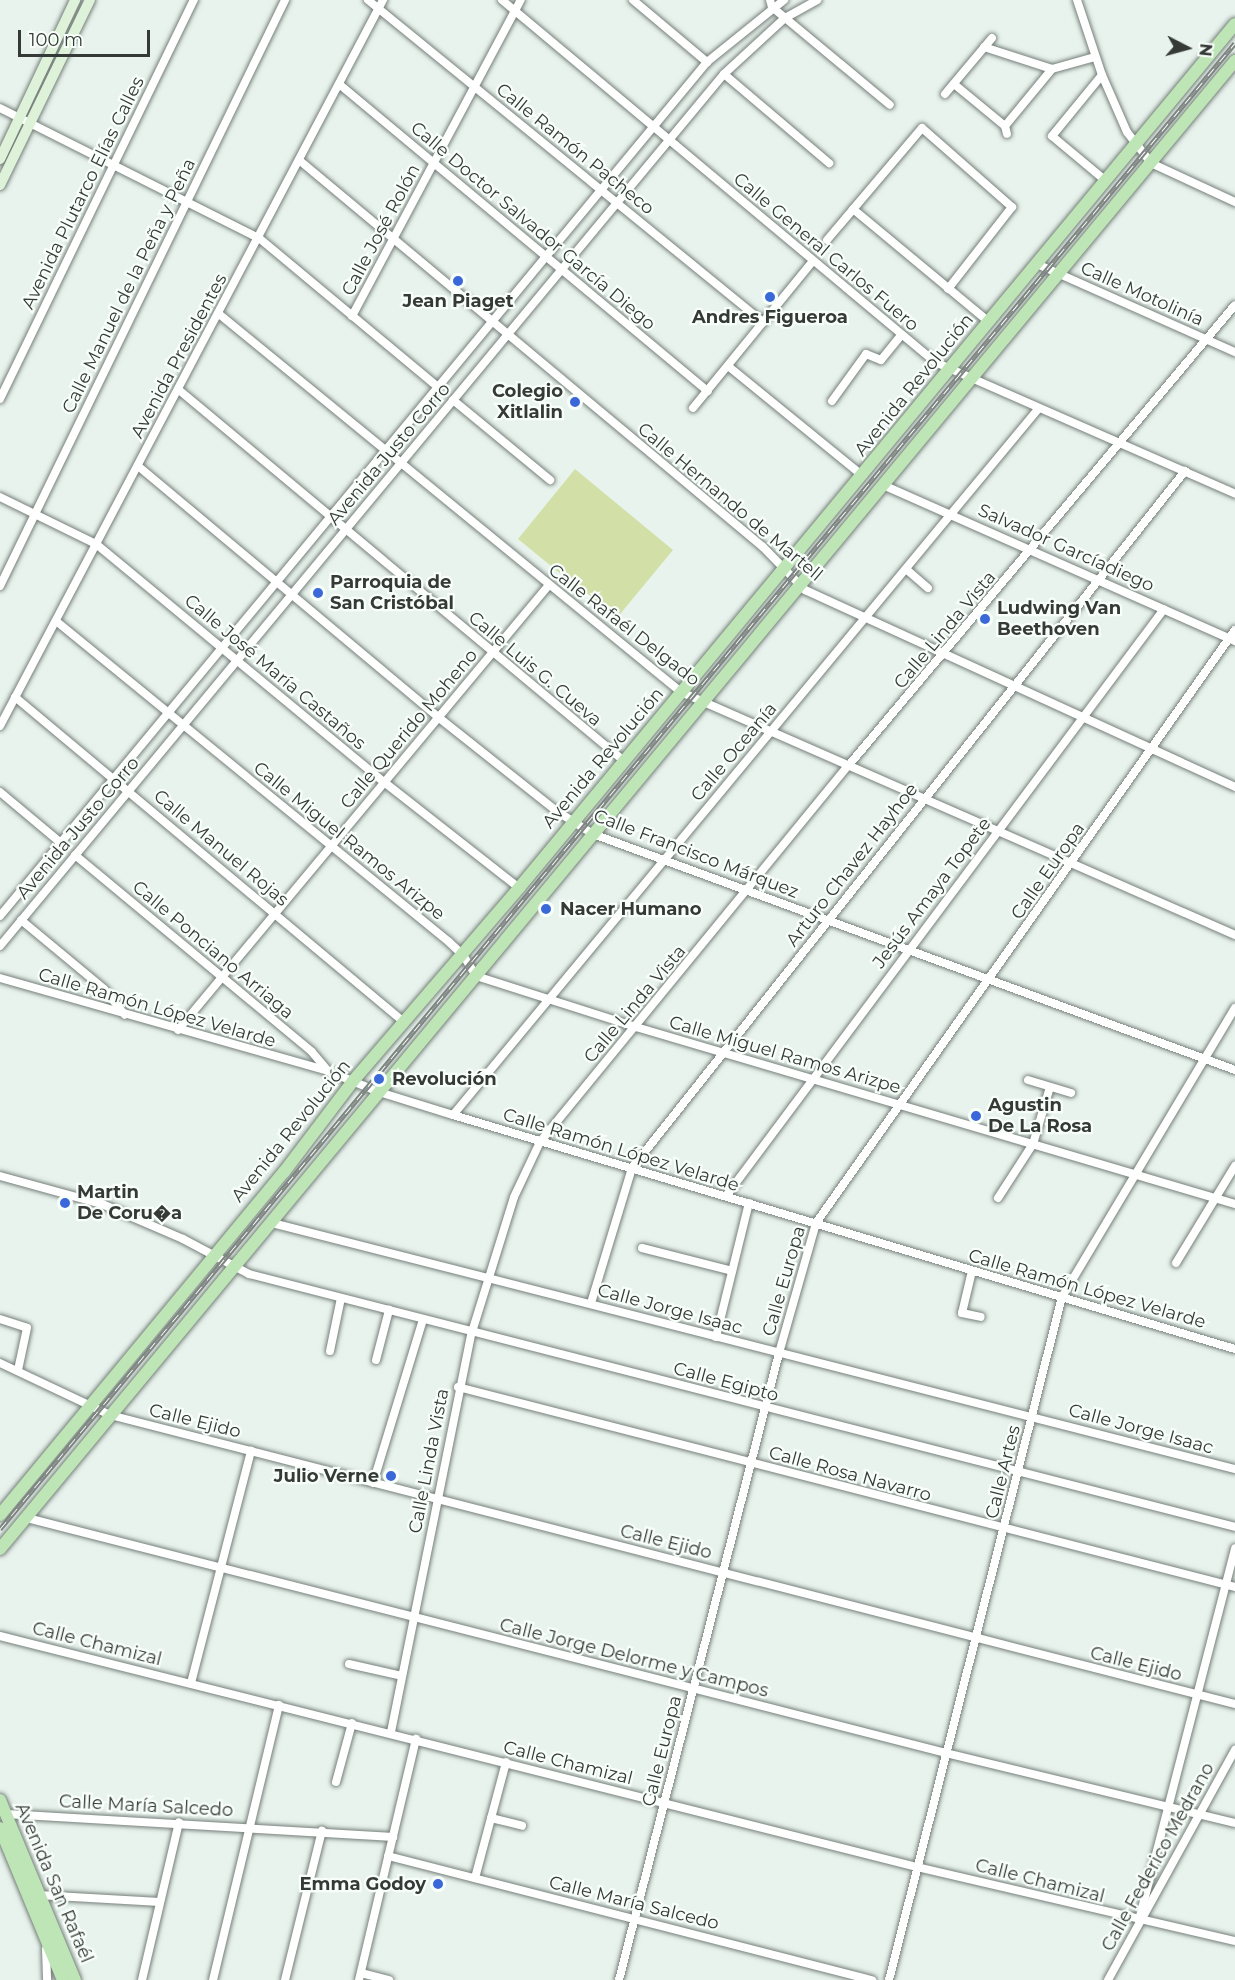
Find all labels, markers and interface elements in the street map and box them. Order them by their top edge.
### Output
scale bar [21,18,153,56]
north arrow [1157,18,1217,78]
text: 100 m [29,29,83,51]
text: N [1195,43,1216,57]
street label: Avenida Plutarco Elías Calles [17,73,149,313]
street label: Calle Ramón Pacheco [492,79,658,219]
street label: Calle Doctor Salvador García Diego [406,117,660,335]
street label: Calle Manuel de la Peña y Peña [58,155,200,417]
street label: Calle José Rolón [337,161,425,299]
street label: Calle General Carlos Fuero [729,168,923,336]
street label: Calle Motolinía [1077,257,1207,331]
street label: Avenida Presidentes [126,270,232,442]
marker: Jean Piaget [451,274,465,288]
place label: Jean Piaget [402,290,514,312]
marker: Andres Figueroa [763,290,777,304]
place label: Andres Figueroa [692,306,848,328]
street label: Avenida Revolución [850,309,978,461]
street label: Avenida Justo Corro [323,378,455,530]
place label: Colegio Xitlalin [492,381,563,424]
marker: Colegio Xitlalin [568,395,582,409]
street label: Calle Hernando de Martell [633,418,827,586]
street label: Salvador Garcíadiego [975,499,1157,597]
street label: Calle Rafaél Delgado [544,559,704,691]
street label: Calle Linda Vista [889,567,1001,693]
place label: Parroquia de San Cristóbal [330,572,454,614]
marker: Parroquia de San Cristóbal [311,586,325,600]
street label: Calle José María Castaños [180,590,370,754]
place label: Ludwing Van Beethoven [997,598,1121,640]
street label: Calle Luis G. Cueva [464,607,606,731]
marker: Ludwing Van Beethoven [978,612,992,626]
street label: Calle Querido Moheno [336,645,482,813]
street label: Avenida Revolución [538,683,668,833]
street label: Calle Oceanía [686,698,782,806]
street label: Avenida Justo Corro [12,752,144,904]
street label: Calle Miguel Ramos Arizpe [249,757,449,925]
street label: Arturo Chavez Hayhoe [782,779,922,951]
street label: Calle Manuel Rojas [149,785,293,911]
street label: Calle Francisco Márquez [591,805,801,903]
street label: Jesús Amaya Topete [868,813,996,973]
street label: Calle Europa [1007,818,1089,924]
street label: Calle Ponciano Arriaga [128,876,298,1024]
place label: Nacer Humano [560,898,702,920]
marker: Nacer Humano [537,900,555,918]
street label: Calle Linda Vista [579,941,691,1067]
street label: Calle Ramón López Velarde [36,964,278,1052]
street label: Calle Miguel Ramos Arizpe [667,1012,903,1098]
street label: Avenida Revolución [227,1055,355,1207]
place label: Revolución [392,1068,497,1090]
marker: Revolución [370,1070,388,1088]
place label: Agustin De La Rosa [988,1095,1092,1138]
street label: Calle Ramón López Velarde [500,1104,742,1196]
marker: Agustin De La Rosa [969,1109,983,1123]
place label: Martin De Coru�a [77,1182,182,1224]
marker: Martin De Coru�a [58,1196,72,1210]
street label: Calle Europa [758,1223,810,1339]
street label: Calle Ramón López Velarde [966,1245,1208,1333]
street label: Calle Jorge Isaac [595,1279,745,1339]
street label: Calle Egipto [671,1358,781,1406]
street label: Calle Linda Vista [404,1387,454,1535]
street label: Calle Ejido [147,1399,243,1443]
street label: Calle Jorge Isaac [1066,1399,1216,1459]
street label: Calle Artes [981,1423,1025,1521]
street label: Calle Rosa Navarro [766,1442,934,1506]
place label: Julio Verne [274,1465,379,1487]
marker: Julio Verne [384,1469,398,1483]
street label: Calle Ejido [618,1520,714,1564]
street label: Calle Jorge Delorme y Campos [497,1614,771,1702]
street label: Calle Chamizal [30,1617,164,1671]
street label: Calle Ejido [1088,1642,1184,1686]
street label: Calle Europa [638,1693,686,1809]
street label: Calle Chamizal [501,1736,635,1790]
street label: Calle Federico Medrano [1097,1759,1219,1955]
street label: Calle María Salcedo [58,1791,234,1821]
street label: Avenida San Rafaél [11,1800,97,1966]
street label: Calle Chamizal [973,1854,1107,1908]
street label: Calle María Salcedo [547,1871,721,1935]
place label: Emma Godoy [300,1873,426,1895]
marker: Emma Godoy [431,1877,445,1891]

